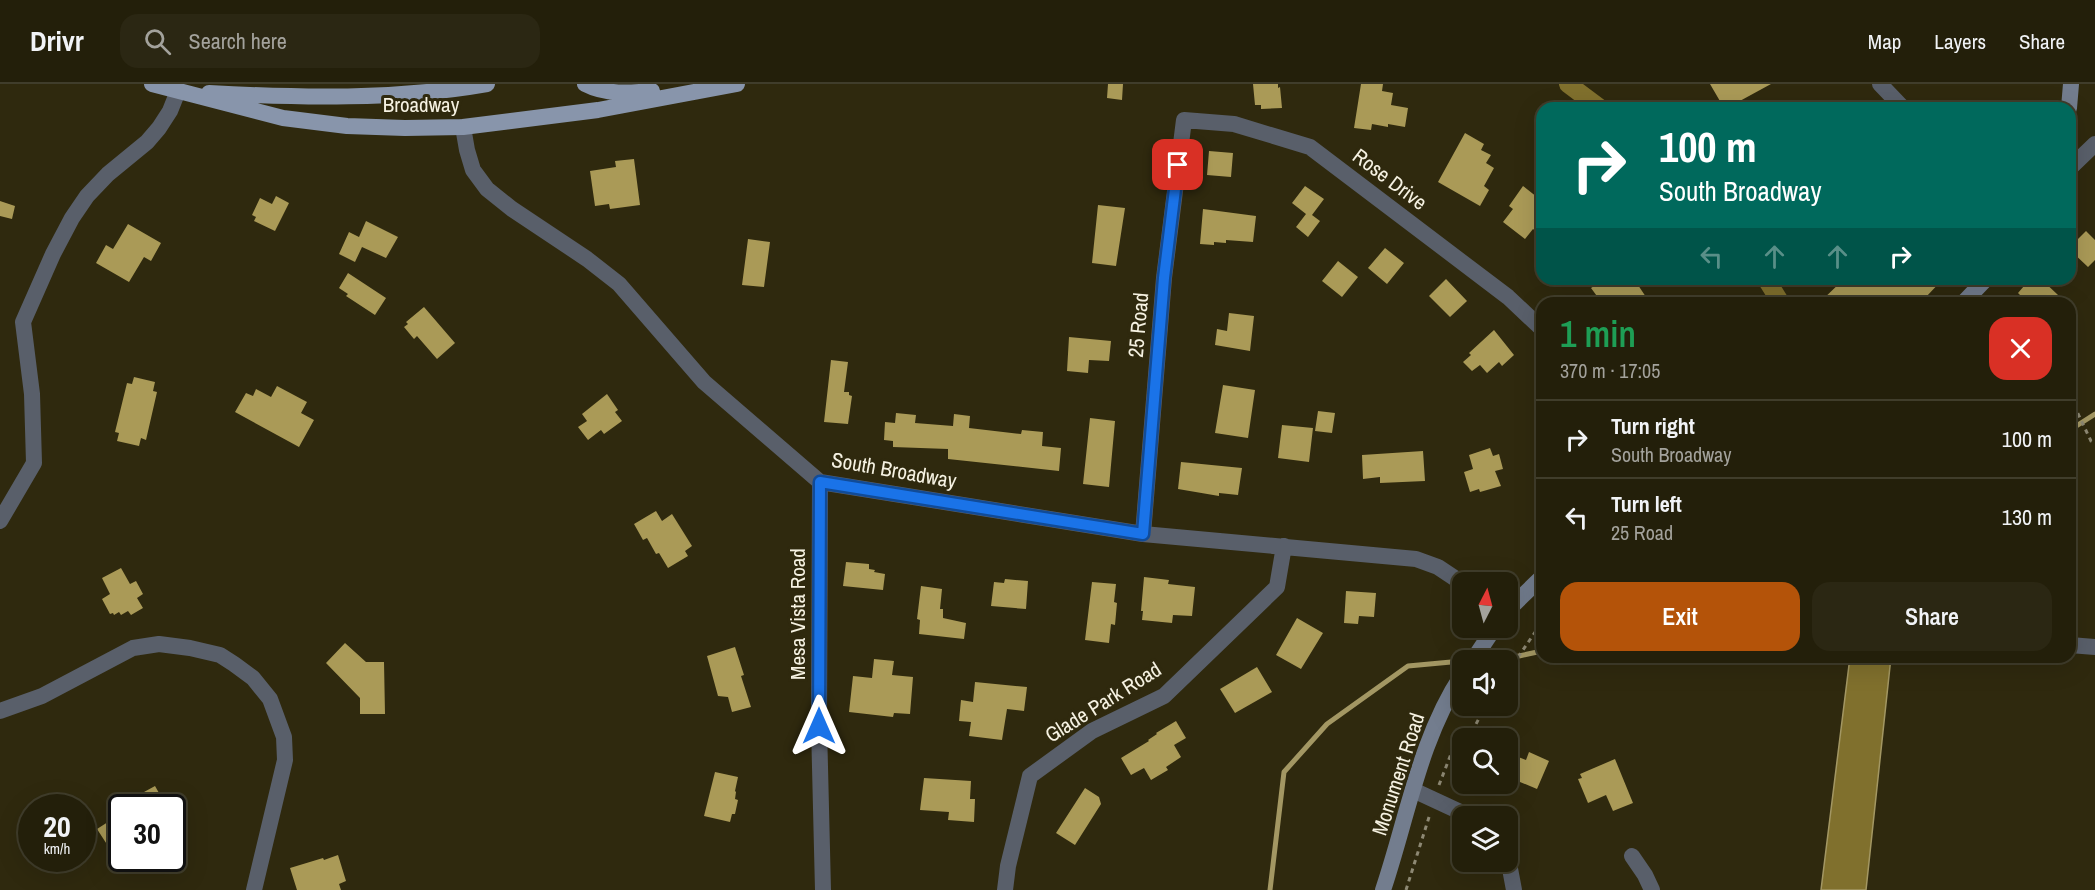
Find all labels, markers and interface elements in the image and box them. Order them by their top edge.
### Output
search box [120,14,540,68]
text: Drivr [30,22,84,60]
icon: search [141,25,174,58]
text: Search here [189,26,287,56]
text: Map [1868,27,1901,56]
text: Layers [1934,27,1986,56]
text: Share [2019,27,2065,56]
street label: Broadway [383,90,460,119]
text: 100 m [1659,119,1757,175]
icon: right [1560,126,1638,204]
pin [1152,139,1203,190]
street label: Rose Drive [1347,142,1433,216]
icon: arrive [1161,148,1194,181]
text: South Broadway [1659,173,1821,209]
icon: left [1695,240,1728,273]
icon: ahead [1758,240,1791,273]
icon: ahead [1821,240,1854,273]
icon: right [1884,240,1917,273]
street label: 25 Road [1121,291,1155,359]
text: 1 min [1560,310,1636,358]
button: close [1989,317,2052,380]
text: 370 m · 17:05 [1560,357,1660,384]
text: Turn right [1611,411,1695,441]
icon: right [1560,423,1593,456]
text: 100 m [2002,424,2052,454]
text: South Broadway [1611,441,1731,468]
street label: South Broadway [829,445,959,495]
text: Turn left [1611,489,1682,519]
icon: left [1560,501,1593,534]
text: 130 m [2002,502,2052,532]
text: 25 Road [1611,519,1673,546]
street label: Mesa Vista Road [783,548,812,680]
north arrow [1452,572,1518,638]
map controls [1452,572,1518,872]
button: Exit [1560,582,1800,651]
button: Share [1812,582,2052,651]
button: sound [1452,650,1518,716]
street label: Glade Park Road [1039,655,1167,749]
position arrow [787,694,851,758]
street label: Monument Road [1365,709,1431,839]
button: search [1452,728,1518,794]
speed limit sign: 30 [108,794,186,872]
text: 20 [43,806,71,846]
button: layers [1452,806,1518,872]
text: km/h [44,838,70,859]

